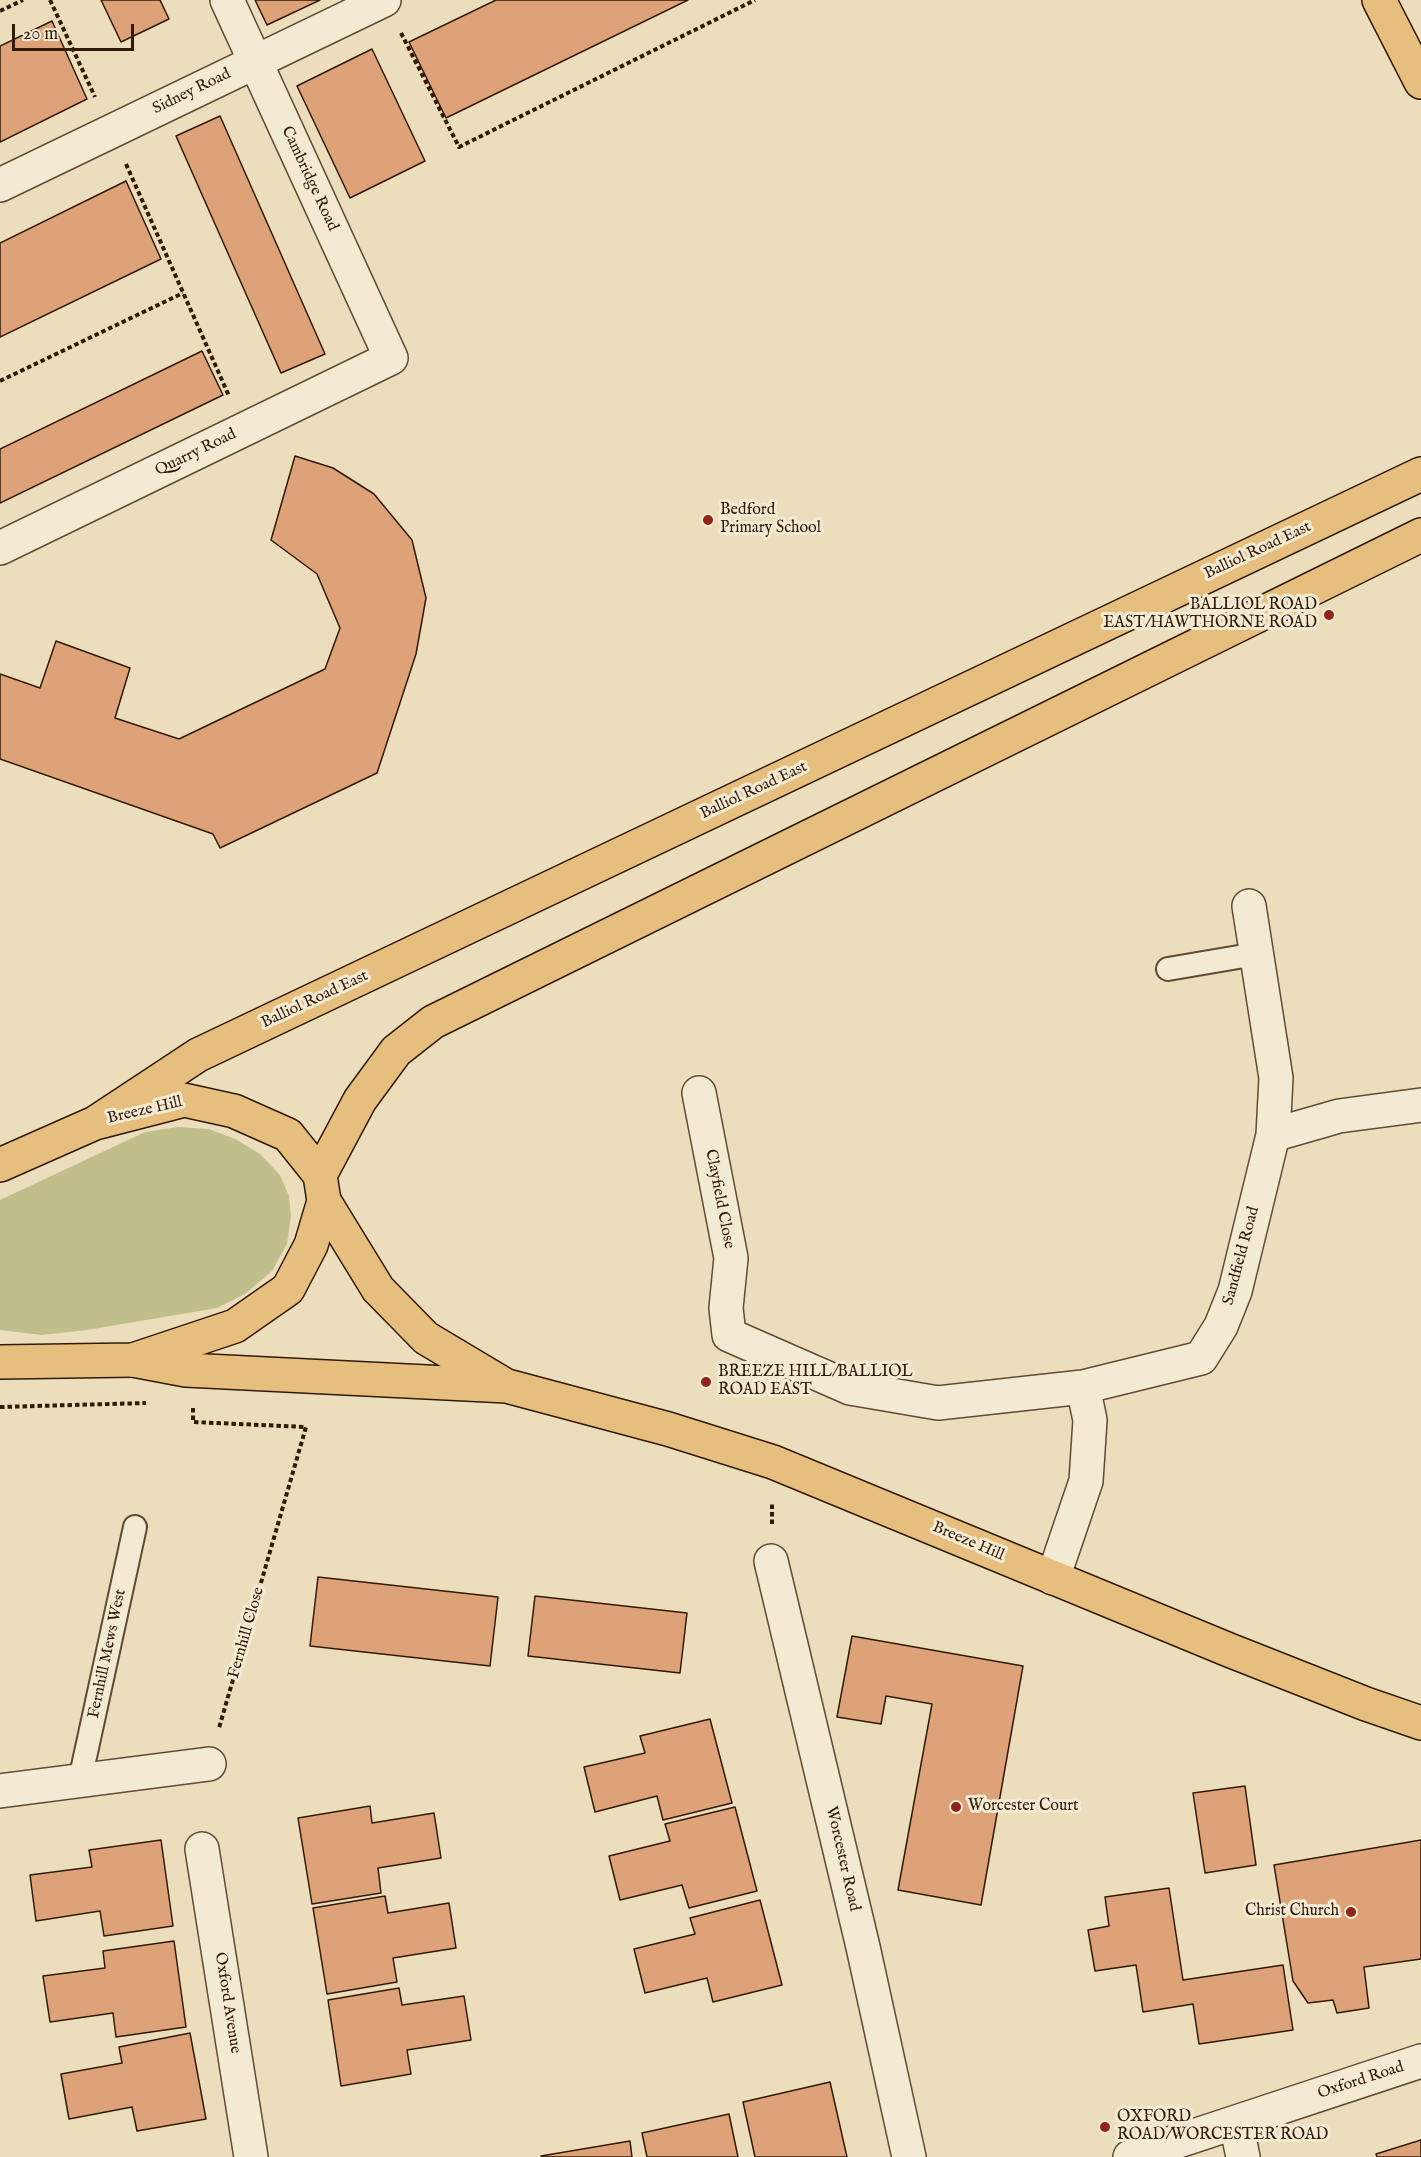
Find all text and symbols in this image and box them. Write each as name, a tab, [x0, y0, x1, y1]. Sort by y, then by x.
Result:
scale bar	[15, 12, 136, 50]
text: 20 m	[23, 23, 58, 46]
street label: Sidney Road	[150, 65, 234, 119]
street label: Cambridge Road	[276, 124, 342, 234]
street label: Quarry Road	[152, 425, 240, 481]
place label: Bedford Primary School	[720, 501, 821, 539]
marker: Bedford Primary School	[701, 513, 715, 527]
street label: Balliol Road East	[1202, 518, 1314, 584]
place label: BALLIOL ROAD EAST/HAWTHORNE ROAD	[1103, 596, 1317, 634]
marker: BALLIOL ROAD EAST/HAWTHORNE ROAD	[1322, 608, 1336, 622]
street label: Balliol Road East	[698, 758, 810, 824]
street label: Balliol Road East	[259, 967, 371, 1033]
street label: Breeze Hill	[106, 1093, 184, 1129]
street label: Clayfield Close	[700, 1148, 738, 1250]
street label: Sandfield Road	[1220, 1205, 1264, 1307]
place label: BREEZE HILL/BALLIOL ROAD EAST	[718, 1363, 913, 1401]
marker: BREEZE HILL/BALLIOL ROAD EAST	[699, 1375, 713, 1389]
street label: Breeze Hill	[929, 1518, 1007, 1566]
street label: Fernhill Close	[225, 1585, 269, 1681]
street label: Fernhill Mews West	[85, 1588, 131, 1720]
place label: Worcester Court	[968, 1797, 1079, 1817]
marker: Worcester Court	[949, 1800, 963, 1814]
street label: Worcester Road	[821, 1805, 863, 1913]
place label: Christ Church	[1245, 1902, 1339, 1922]
marker: Christ Church	[1344, 1905, 1358, 1919]
street label: Oxford Avenue	[210, 1951, 244, 2055]
street label: Oxford Road	[1316, 2058, 1406, 2104]
place label: OXFORD ROAD/WORCESTER ROAD	[1117, 2108, 1328, 2146]
marker: OXFORD ROAD/WORCESTER ROAD	[1098, 2120, 1112, 2134]

